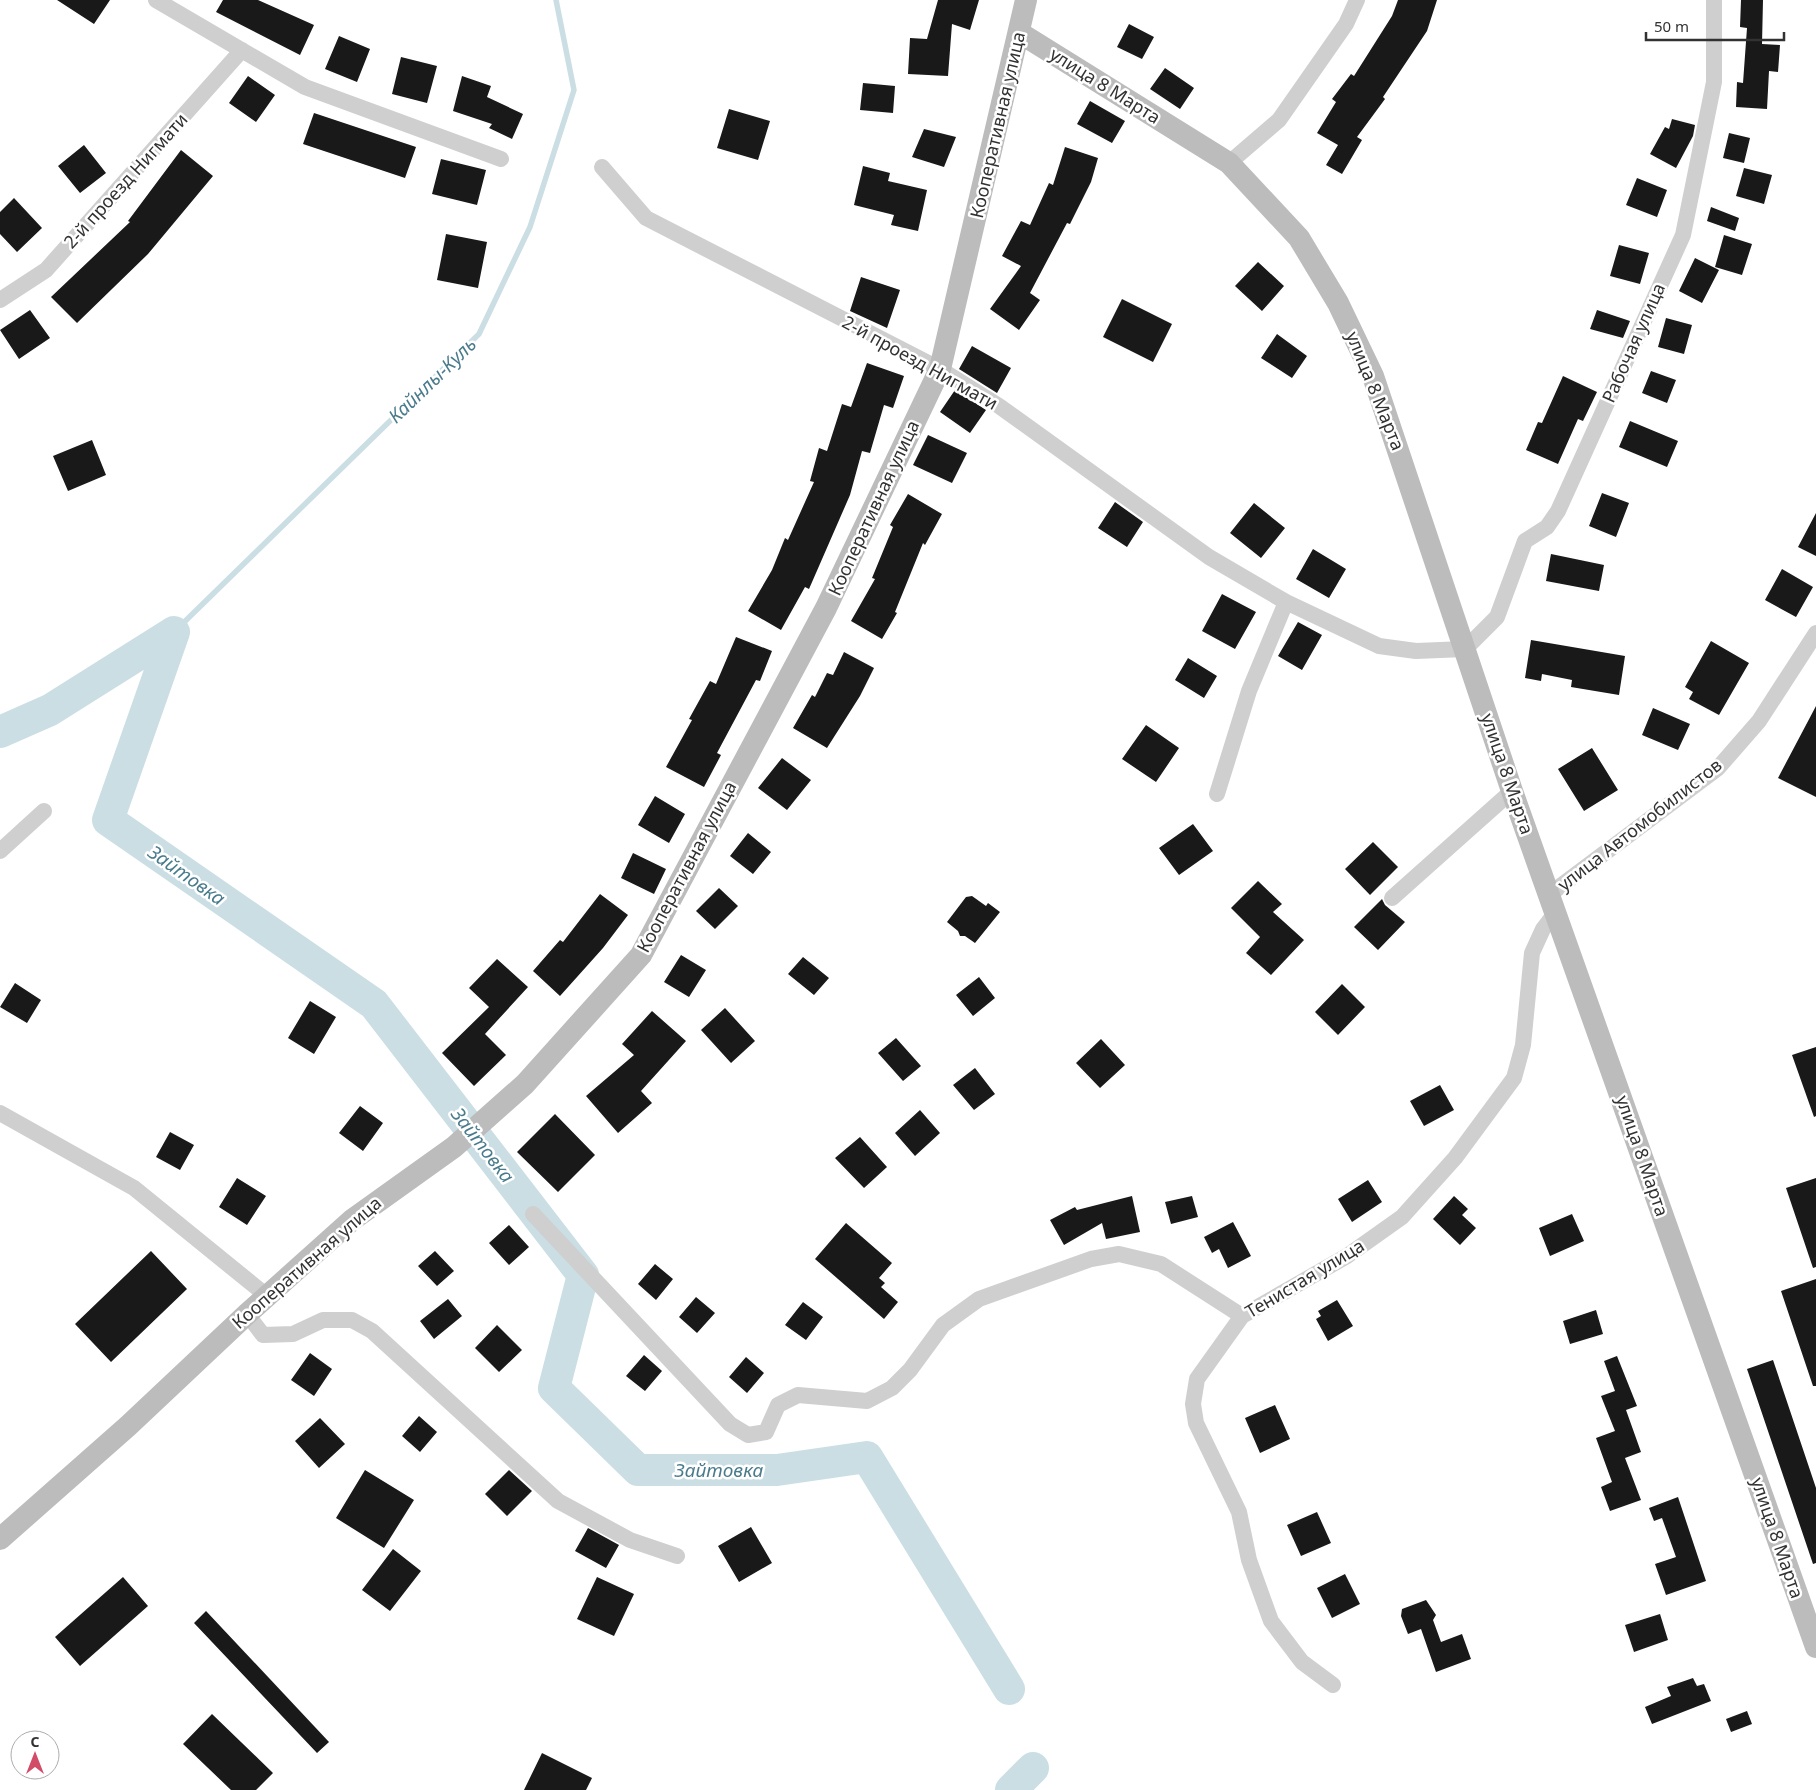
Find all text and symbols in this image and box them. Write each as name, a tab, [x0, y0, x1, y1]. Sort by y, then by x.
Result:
scale bar	[1646, 10, 1784, 42]
text: 50 m	[1654, 16, 1689, 36]
street label: Кооперативная улица	[964, 29, 1030, 220]
street label: улица 8 Марта	[1046, 42, 1165, 129]
street label: 2-й проезд Нигмати	[58, 107, 193, 253]
street label: Рабочая улица	[1596, 279, 1670, 406]
street label: 2-й проезд Нигмати	[838, 309, 1003, 415]
street label: улица 8 Марта	[1341, 328, 1411, 454]
water label: Кайнлы-Куль	[382, 331, 482, 429]
street label: Кооперативная улица	[822, 416, 924, 599]
street label: улица 8 Марта	[1476, 710, 1540, 837]
street label: улица Автомобилистов	[1552, 753, 1726, 896]
street label: Кооперативная улица	[631, 777, 741, 956]
water label: Зайтовка	[143, 838, 231, 911]
street label: улица 8 Марта	[1611, 1092, 1675, 1219]
water label: Зайтовка	[445, 1101, 521, 1188]
street label: Кооперативная улица	[226, 1191, 386, 1334]
street label: Тенистая улица	[1241, 1233, 1368, 1323]
water label: Зайтовка	[674, 1457, 763, 1483]
street label: улица 8 Марта	[1746, 1474, 1810, 1601]
north arrow	[10, 1730, 60, 1780]
text: С	[30, 1732, 40, 1751]

